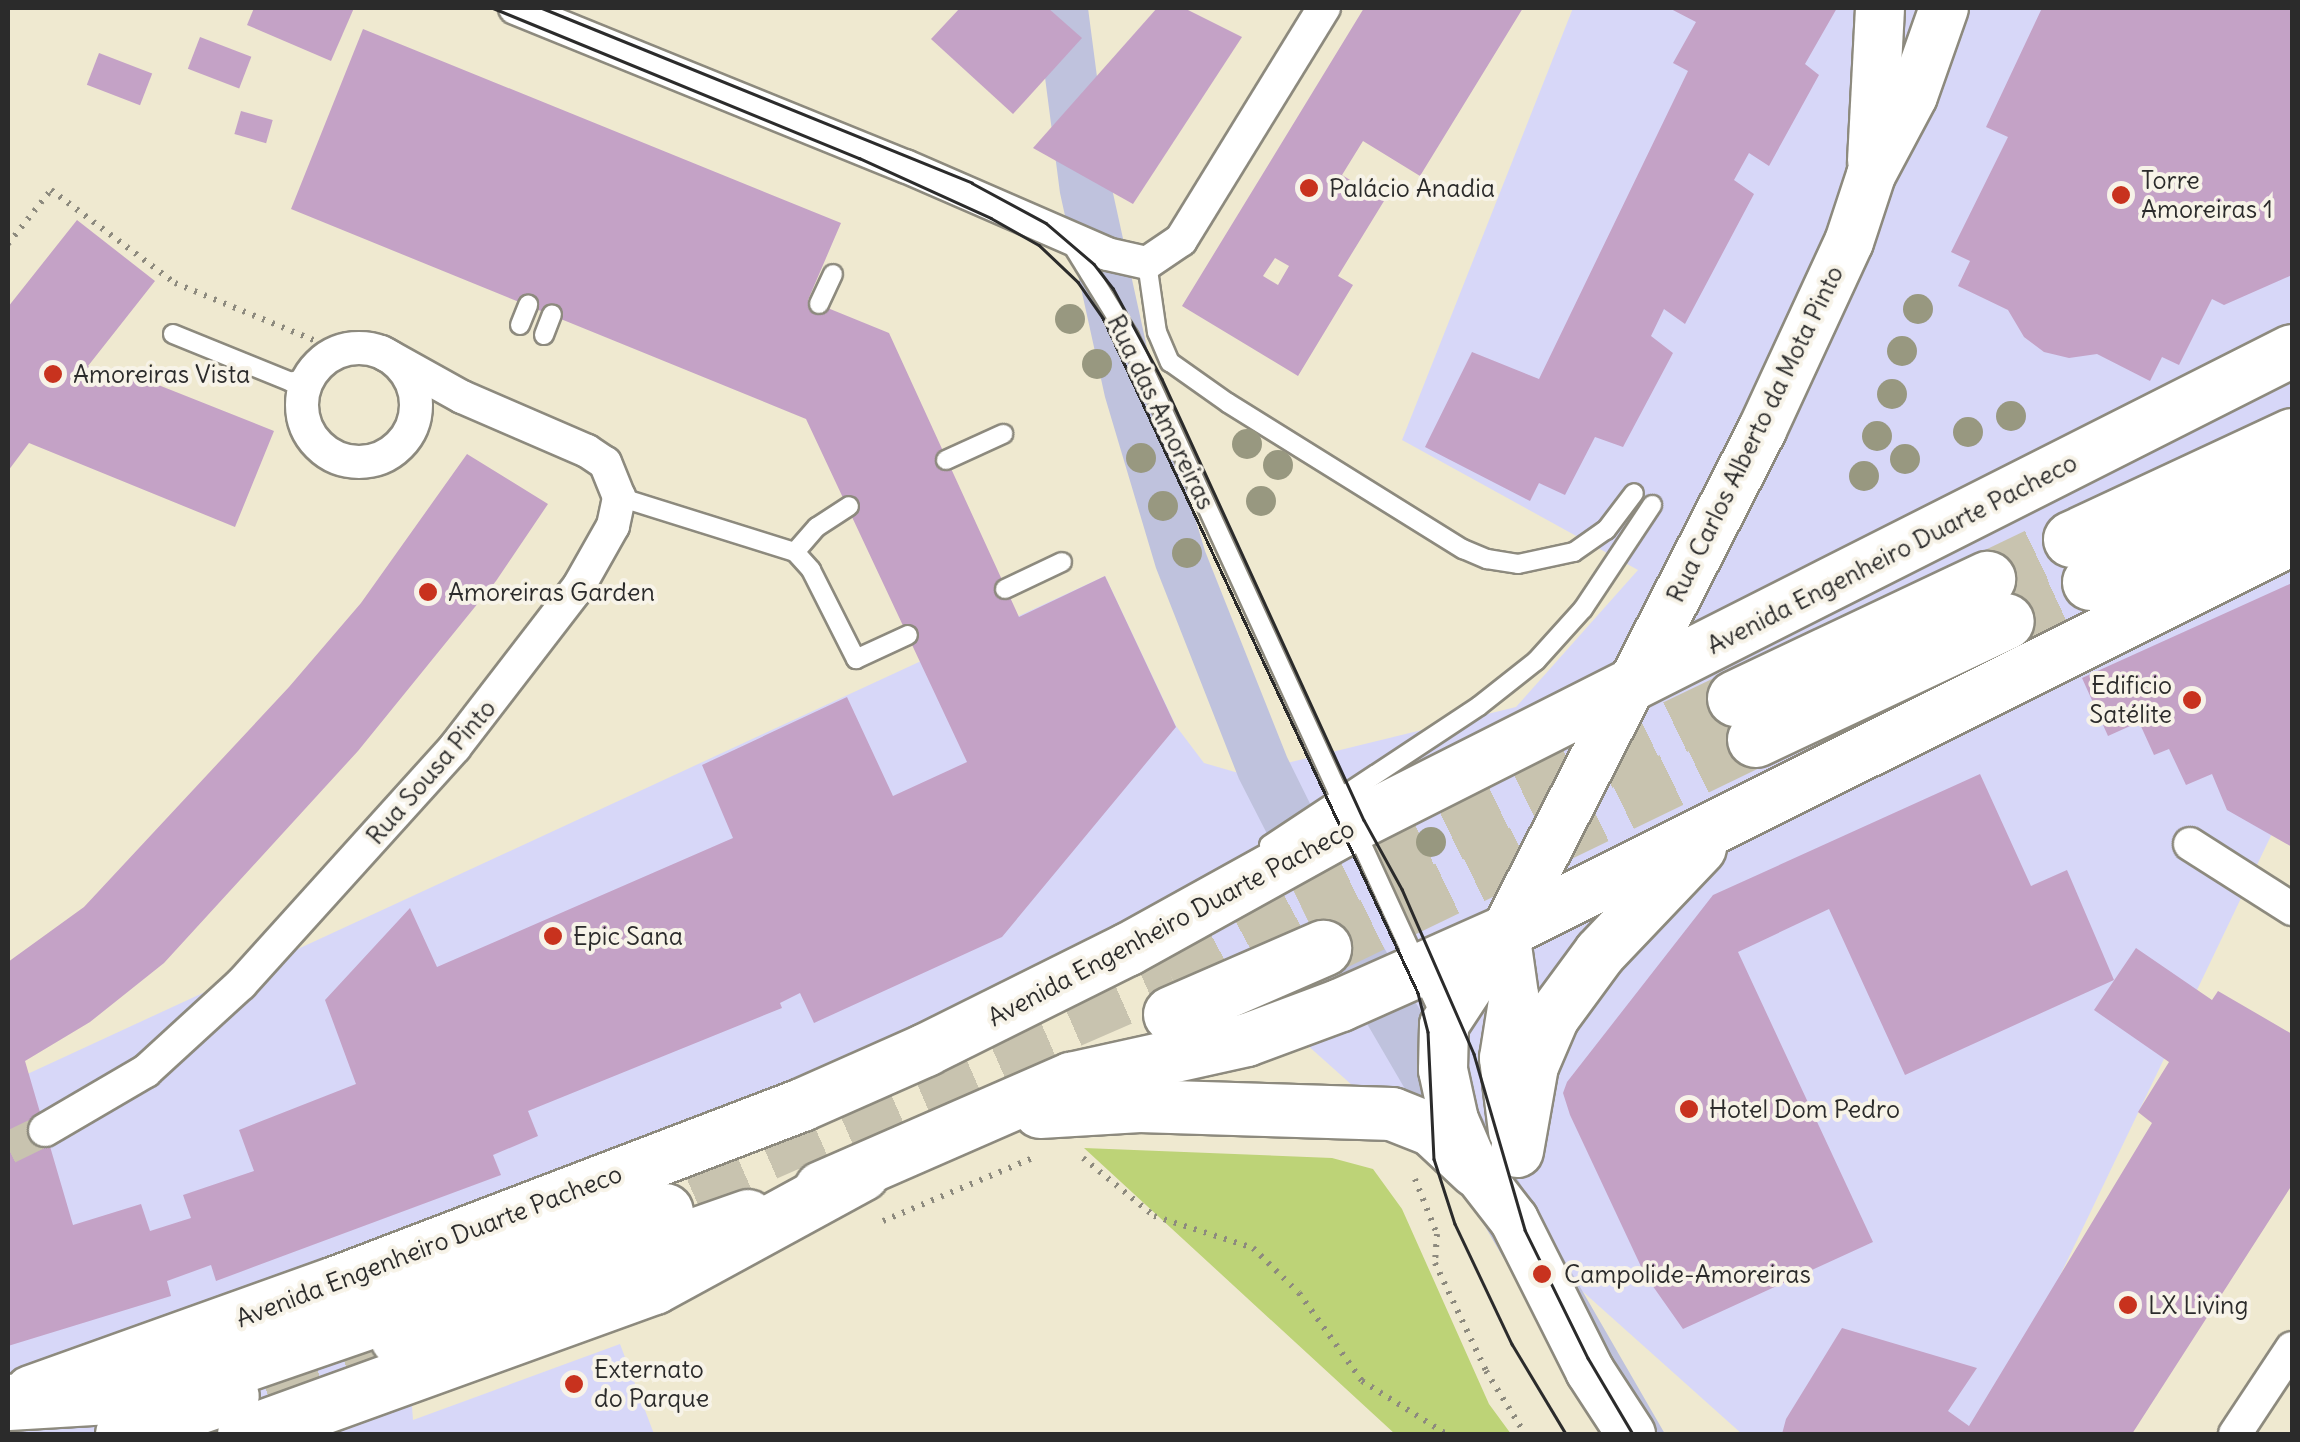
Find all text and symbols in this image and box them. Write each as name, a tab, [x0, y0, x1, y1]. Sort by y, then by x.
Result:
place label: Torre Amoreiras 1	[2141, 166, 2273, 225]
place label: Palácio Anadia	[1329, 173, 1495, 203]
marker: Palácio Anadia	[1298, 177, 1320, 199]
marker: Torre Amoreiras 1	[2110, 184, 2132, 206]
street label: Rua Carlos Alberto da Mota Pinto	[1660, 261, 1850, 607]
street label: Rua das Amoreiras	[1101, 310, 1221, 514]
place label: Amoreiras Vista	[73, 359, 250, 389]
marker: Amoreiras Vista	[42, 363, 64, 385]
street label: Avenida Engenheiro Duarte Pacheco	[1702, 447, 2082, 661]
place label: Amoreiras Garden	[448, 577, 655, 607]
marker: Amoreiras Garden	[417, 581, 439, 603]
place label: Edificio Satélite	[2089, 671, 2172, 730]
marker: Edificio Satélite	[2181, 689, 2203, 711]
street label: Rua Sousa Pinto	[360, 693, 502, 851]
street label: Avenida Engenheiro Duarte Pacheco	[983, 813, 1359, 1033]
place label: Epic Sana	[573, 921, 683, 951]
marker: Epic Sana	[542, 925, 564, 947]
place label: Hotel Dom Pedro	[1709, 1094, 1900, 1124]
marker: Hotel Dom Pedro	[1678, 1098, 1700, 1120]
street label: Avenida Engenheiro Duarte Pacheco	[232, 1158, 626, 1334]
place label: Campolide-Amoreiras	[1564, 1259, 1811, 1289]
marker: Campolide-Amoreiras	[1529, 1261, 1555, 1287]
place label: LX Living	[2148, 1290, 2249, 1320]
marker: LX Living	[2117, 1294, 2139, 1316]
place label: Externato do Parque	[594, 1355, 709, 1414]
marker: Externato do Parque	[563, 1373, 585, 1395]

